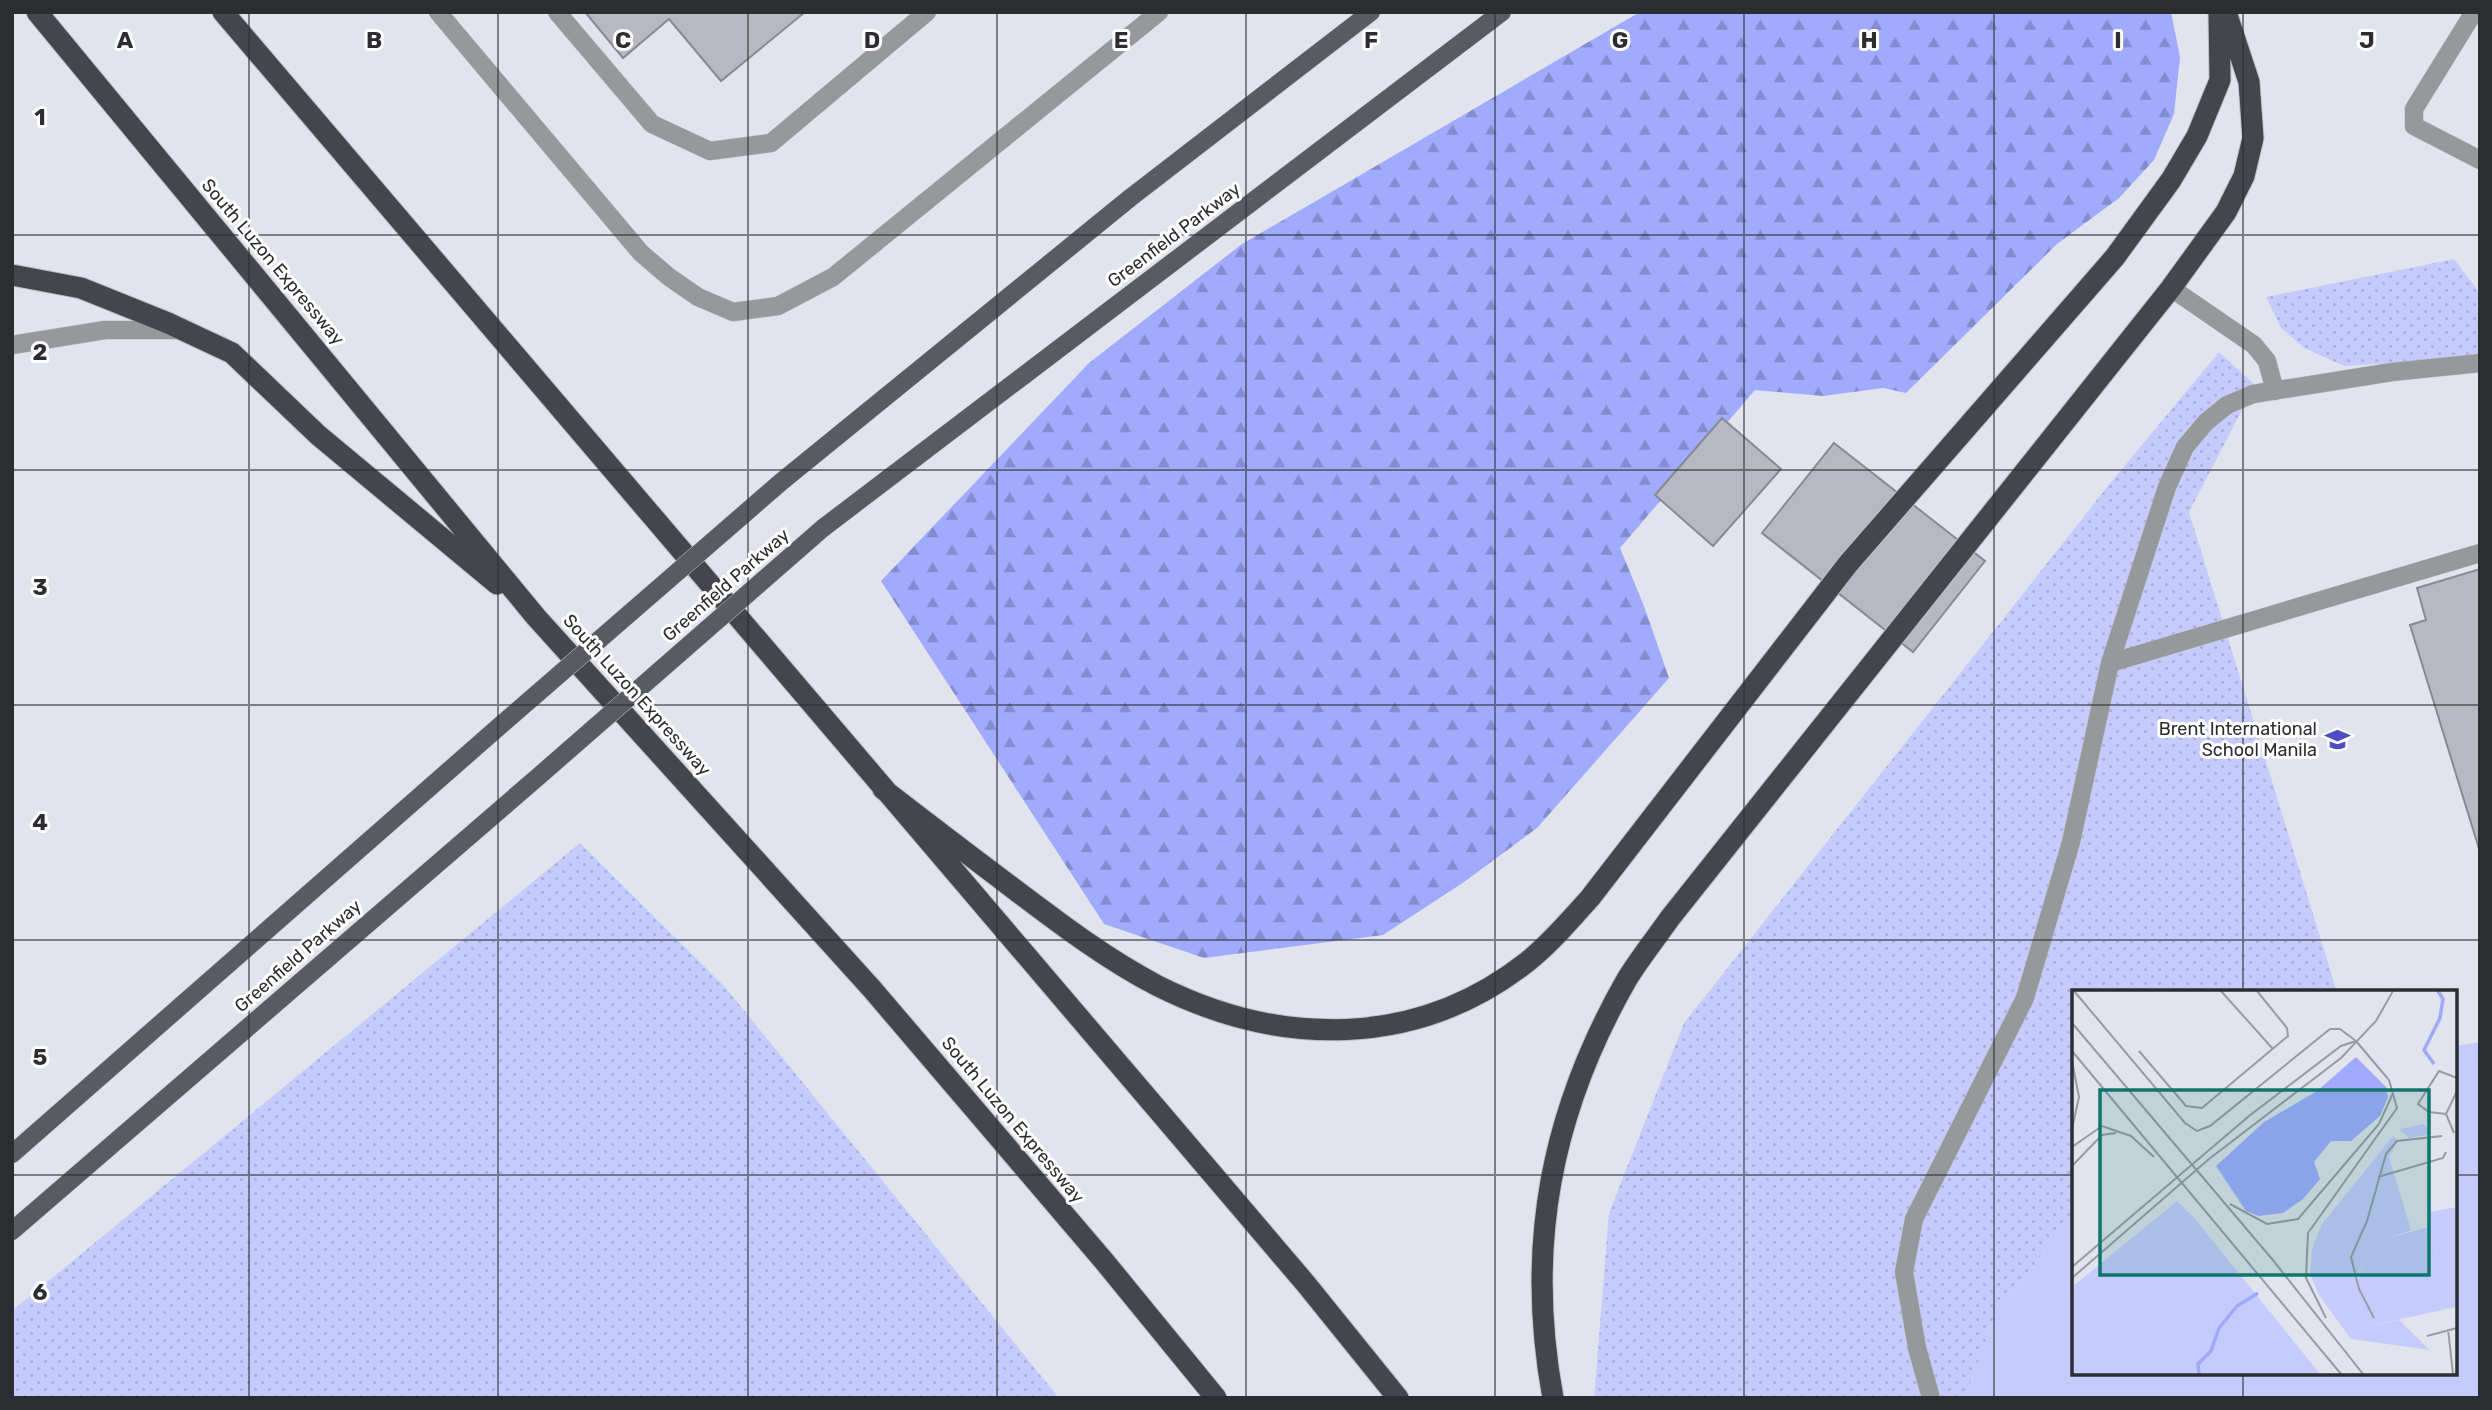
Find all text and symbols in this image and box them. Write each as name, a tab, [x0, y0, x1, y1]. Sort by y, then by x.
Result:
text: A	[117, 26, 134, 54]
text: B	[366, 26, 382, 54]
text: C	[615, 26, 631, 54]
text: D	[864, 26, 880, 54]
text: E	[1114, 26, 1128, 54]
text: F	[1364, 26, 1378, 54]
text: G	[1612, 26, 1628, 54]
text: H	[1860, 26, 1878, 54]
text: I	[2114, 26, 2122, 54]
text: J	[2359, 26, 2375, 54]
text: 1	[34, 103, 46, 131]
street label: South Luzon Expressway	[197, 174, 349, 350]
street label: Greenfield Parkway	[1103, 178, 1245, 292]
text: 2	[33, 338, 47, 366]
street label: Greenfield Parkway	[658, 524, 794, 646]
text: 3	[32, 573, 48, 601]
street label: South Luzon Expressway	[559, 610, 716, 781]
place label: Brent International School Manila	[2159, 718, 2317, 761]
school or university icon: Brent International School Manila	[2323, 725, 2351, 753]
text: 4	[32, 808, 48, 836]
street label: Greenfield Parkway	[230, 895, 366, 1017]
inset map	[2072, 990, 2457, 1375]
street label: South Luzon Expressway	[937, 1032, 1089, 1208]
text: 5	[33, 1043, 48, 1071]
text: 6	[33, 1278, 48, 1306]

